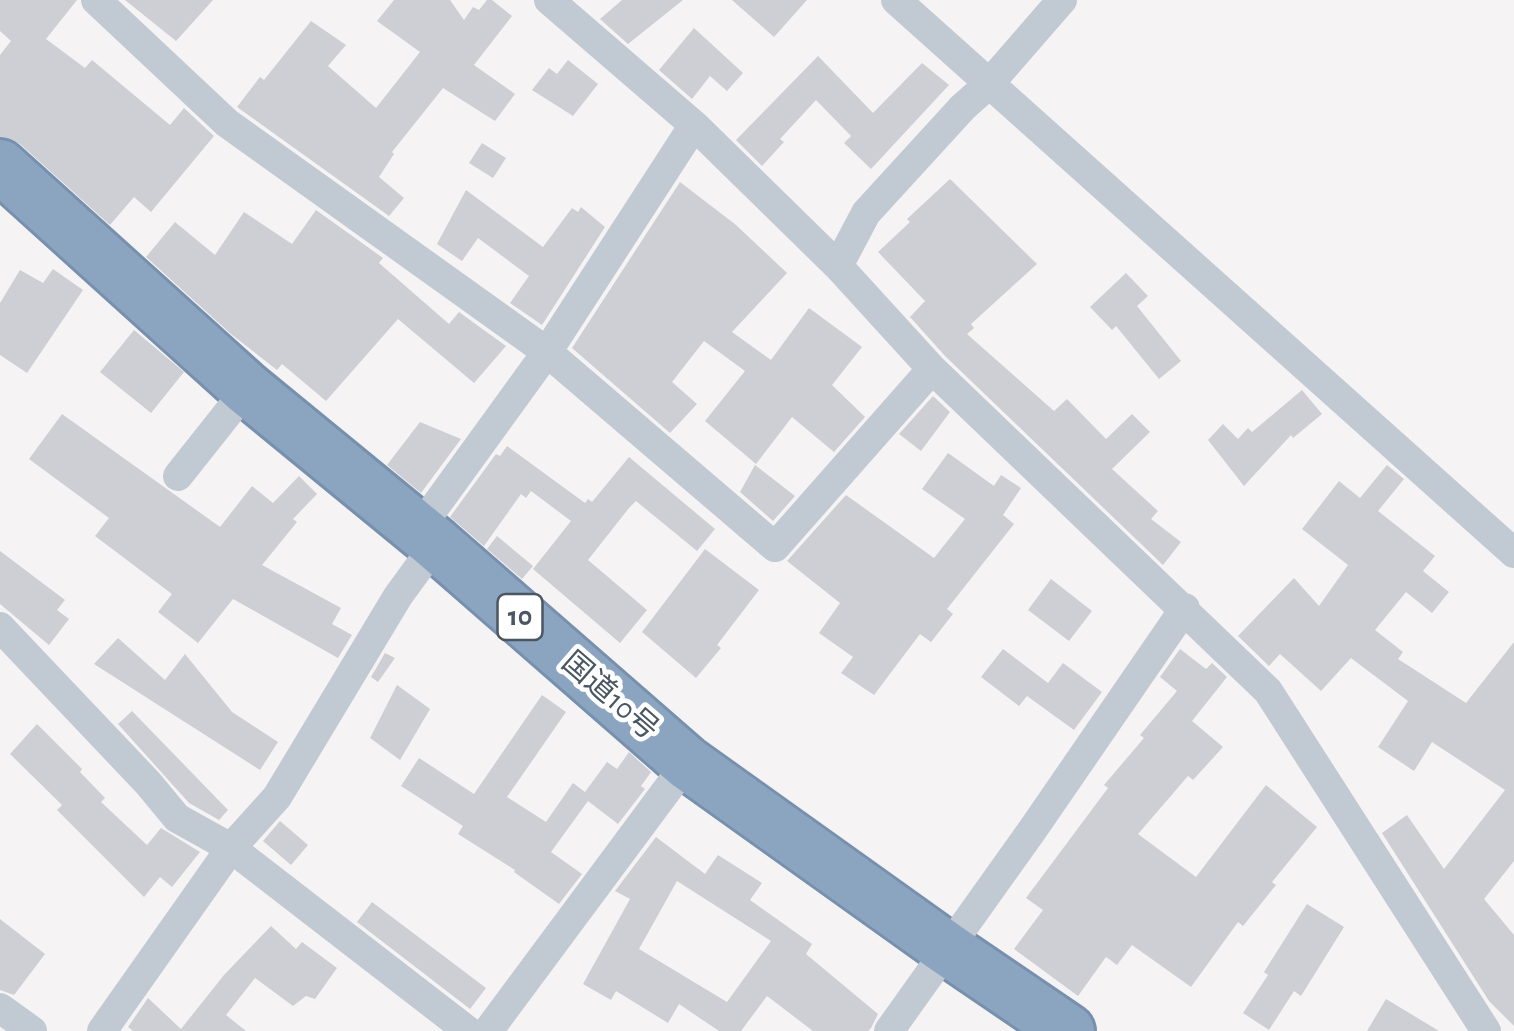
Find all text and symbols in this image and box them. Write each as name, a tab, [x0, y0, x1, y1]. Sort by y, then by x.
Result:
road number: 10	[498, 594, 542, 640]
street label: 国道10号	[554, 644, 666, 748]

